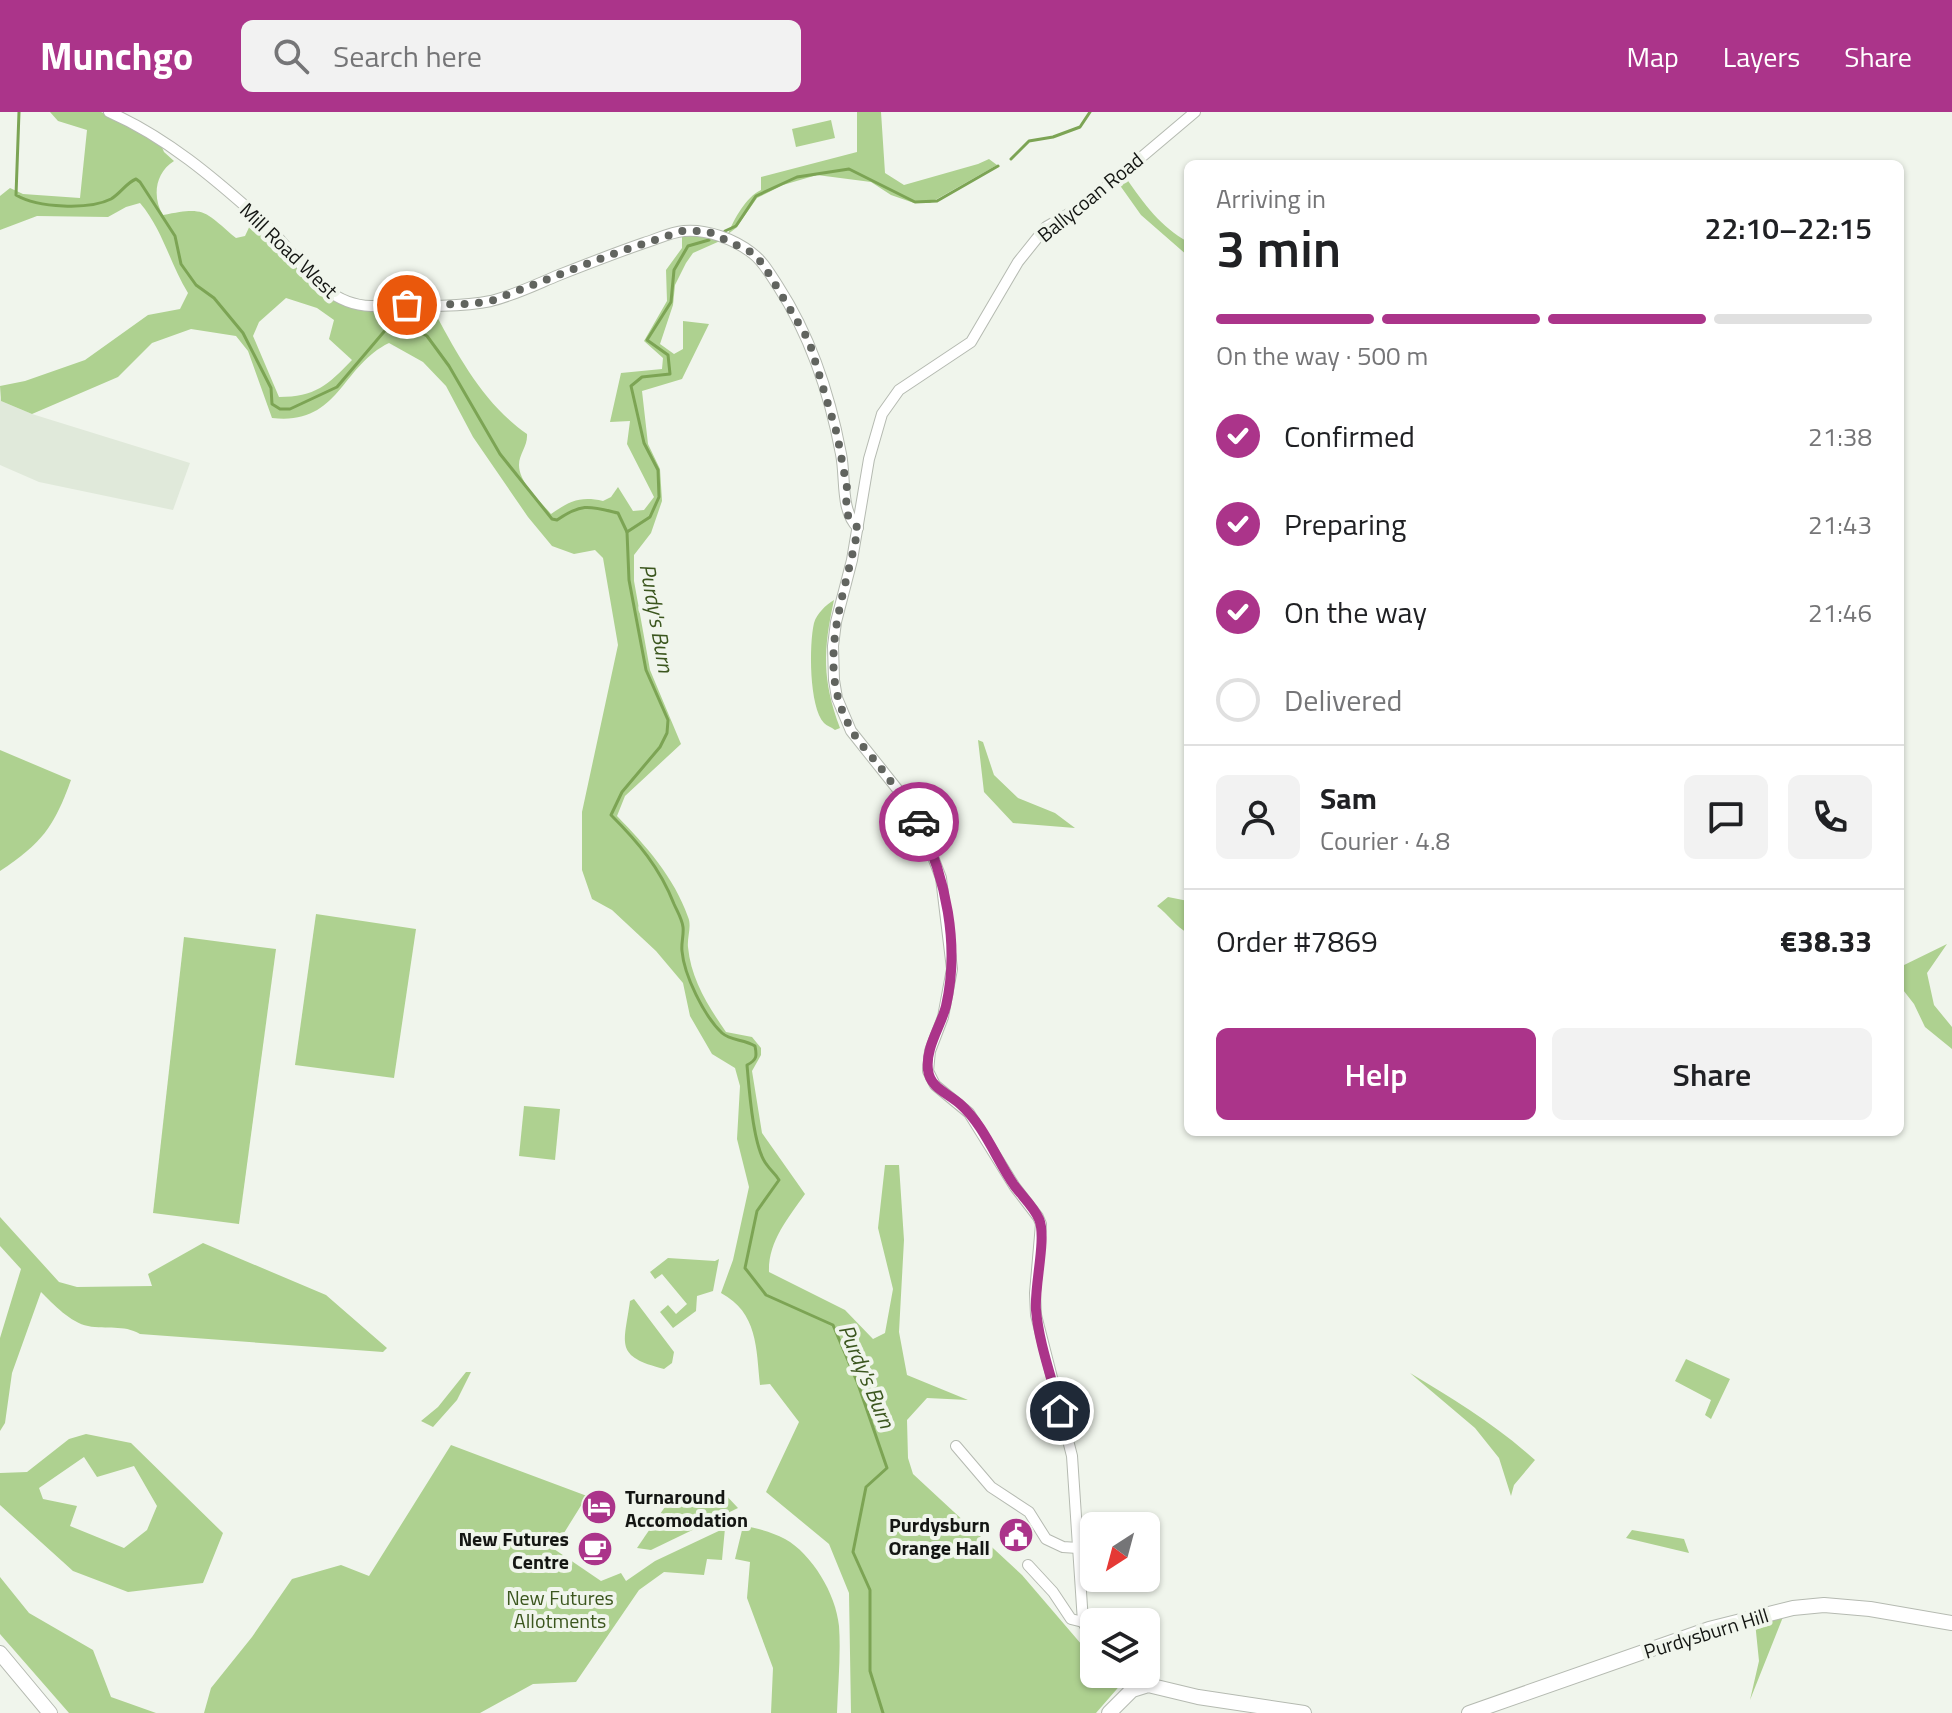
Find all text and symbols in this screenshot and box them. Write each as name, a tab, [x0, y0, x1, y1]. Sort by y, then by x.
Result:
search box	[241, 20, 801, 92]
text: Munchgo	[40, 27, 193, 85]
text: Search here	[333, 33, 482, 79]
icon: search	[269, 34, 313, 78]
text: Map	[1626, 35, 1679, 78]
text: Layers	[1723, 35, 1800, 78]
text: Share	[1844, 35, 1912, 78]
street label: Ballycoan Road	[1030, 144, 1150, 250]
text: Arriving in	[1216, 179, 1326, 218]
street label: Mill Road West	[233, 195, 345, 305]
text: 22:10–22:15	[1705, 205, 1872, 251]
text: 3 min	[1216, 208, 1341, 287]
pin	[373, 271, 441, 339]
icon: bag	[385, 283, 429, 327]
text: On the way · 500 m	[1216, 336, 1428, 375]
text: Confirmed	[1284, 413, 1415, 459]
icon: check	[1216, 414, 1260, 458]
text: 21:38	[1808, 417, 1872, 456]
text: Preparing	[1284, 501, 1406, 547]
icon: check	[1216, 502, 1260, 546]
text: 21:43	[1808, 505, 1872, 544]
water label: Purdy's Burn	[631, 561, 683, 676]
text: On the way	[1284, 589, 1427, 635]
icon: check	[1216, 590, 1260, 634]
text: 21:46	[1808, 593, 1872, 632]
text: Delivered	[1284, 677, 1402, 723]
button: person	[1216, 775, 1300, 859]
text: Sam	[1320, 775, 1377, 821]
button: chat	[1684, 775, 1768, 859]
button: phone	[1788, 775, 1872, 859]
courier	[879, 782, 959, 862]
icon: car	[897, 800, 941, 844]
text: Courier · 4.8	[1320, 821, 1450, 860]
text: Order #7869	[1216, 918, 1378, 964]
text: €38.33	[1780, 918, 1872, 964]
button: Help	[1216, 1028, 1536, 1120]
button: Share	[1552, 1028, 1872, 1120]
water label: Purdy's Burn	[830, 1319, 905, 1434]
pin	[1026, 1377, 1094, 1445]
icon: home	[1038, 1389, 1082, 1433]
place label: Turnaround Accomodation	[625, 1481, 748, 1535]
hotel icon: Turnaround Accomodation	[580, 1488, 618, 1526]
place label: Purdysburn Orange Hall	[888, 1509, 990, 1563]
north arrow	[1080, 1512, 1160, 1592]
map controls	[1080, 1512, 1160, 1688]
public building icon: Purdysburn Orange Hall	[997, 1516, 1035, 1554]
place label: New Futures Centre	[458, 1523, 569, 1577]
cafe icon: New Futures Centre	[576, 1530, 614, 1568]
park label: New Futures Allotments	[506, 1582, 614, 1636]
street label: Purdysburn Hill	[1640, 1599, 1772, 1667]
button: layers	[1080, 1608, 1160, 1688]

